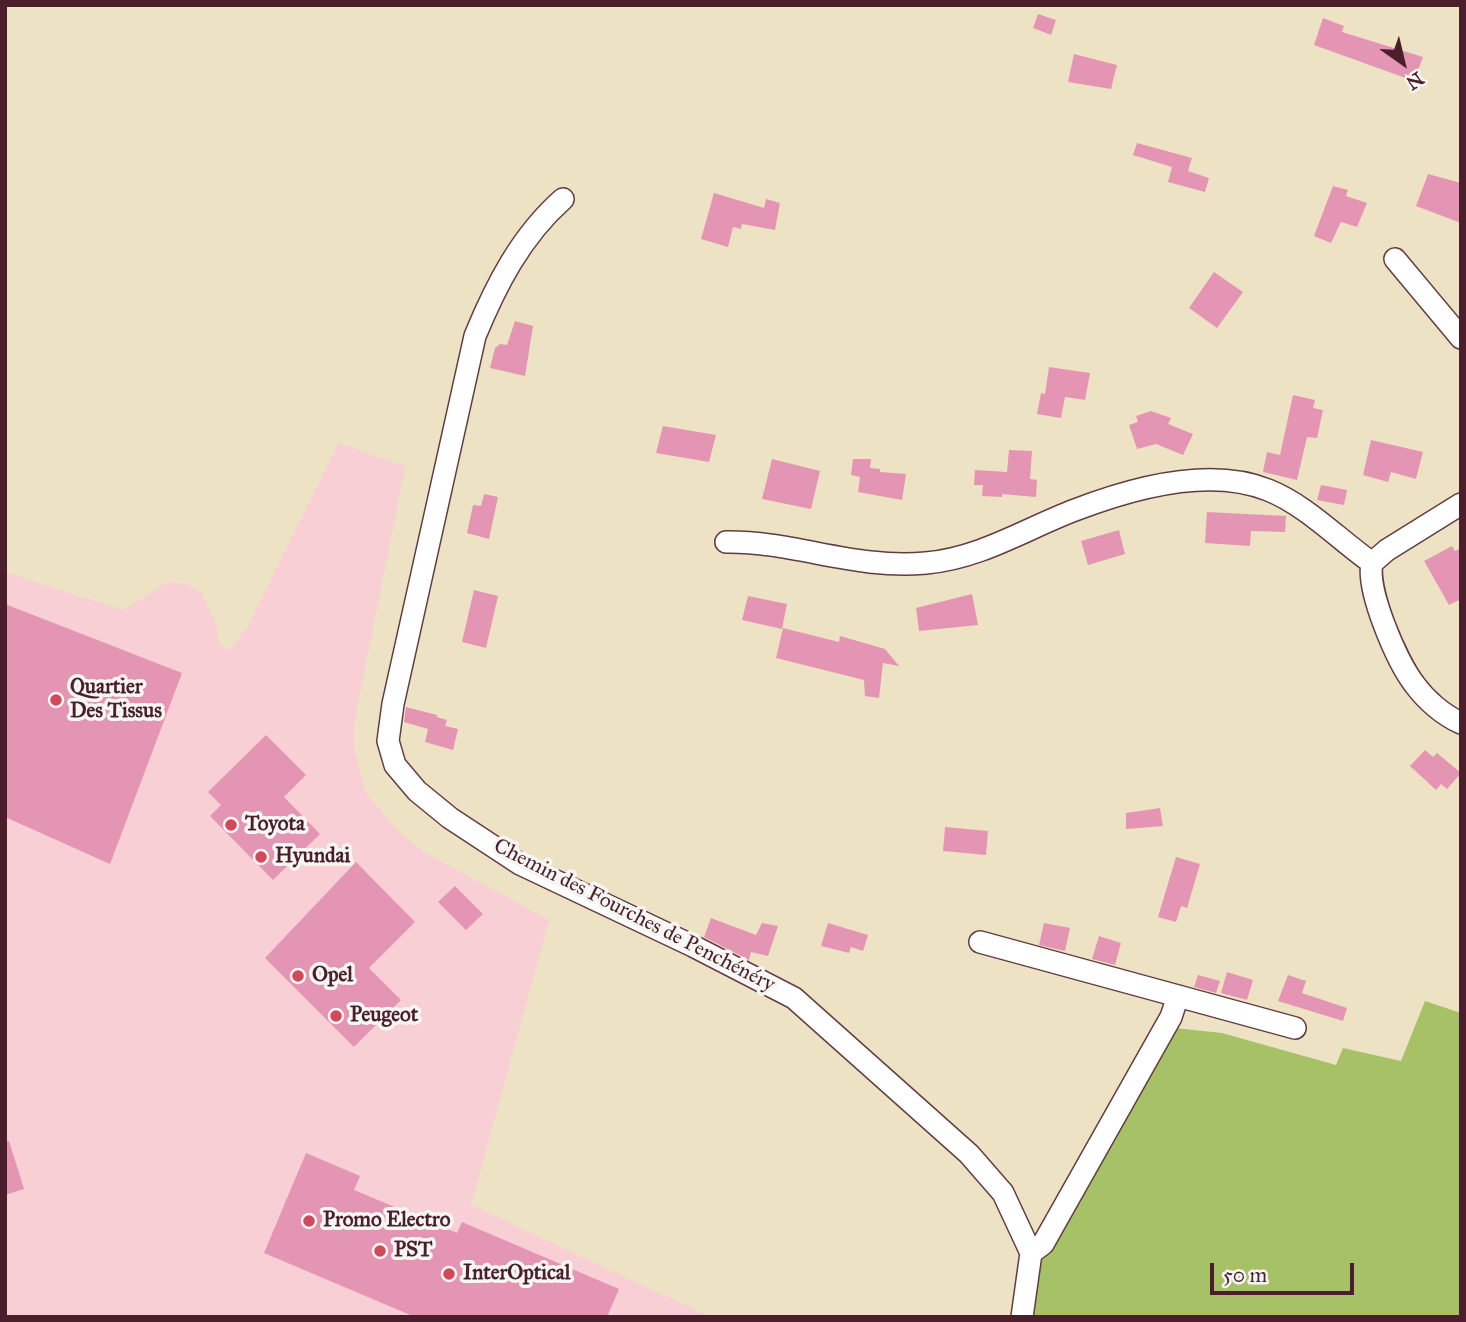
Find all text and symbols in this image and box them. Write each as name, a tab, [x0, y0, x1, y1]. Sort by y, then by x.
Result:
north arrow	[1368, 28, 1438, 98]
text: N	[1402, 67, 1428, 95]
place label: Quartier Des Tissus	[70, 675, 162, 725]
marker: Quartier Des Tissus	[48, 692, 64, 708]
place label: Toyota	[245, 812, 305, 838]
marker: Toyota	[223, 817, 239, 833]
street label: Chemin des Fourches de Penchénéry	[489, 834, 779, 998]
place label: Hyundai	[275, 844, 350, 870]
marker: Hyundai	[253, 849, 269, 865]
place label: Opel	[312, 963, 353, 989]
marker: Opel	[290, 968, 306, 984]
place label: Peugeot	[350, 1003, 418, 1029]
marker: Peugeot	[328, 1008, 344, 1024]
place label: Promo Electro	[323, 1208, 450, 1234]
marker: Promo Electro	[301, 1213, 317, 1229]
place label: PST	[394, 1238, 432, 1264]
marker: PST	[372, 1243, 388, 1259]
scale bar	[1214, 1248, 1358, 1292]
place label: InterOptical	[463, 1261, 570, 1287]
text: 50 m	[1223, 1262, 1267, 1288]
marker: InterOptical	[441, 1266, 457, 1282]

